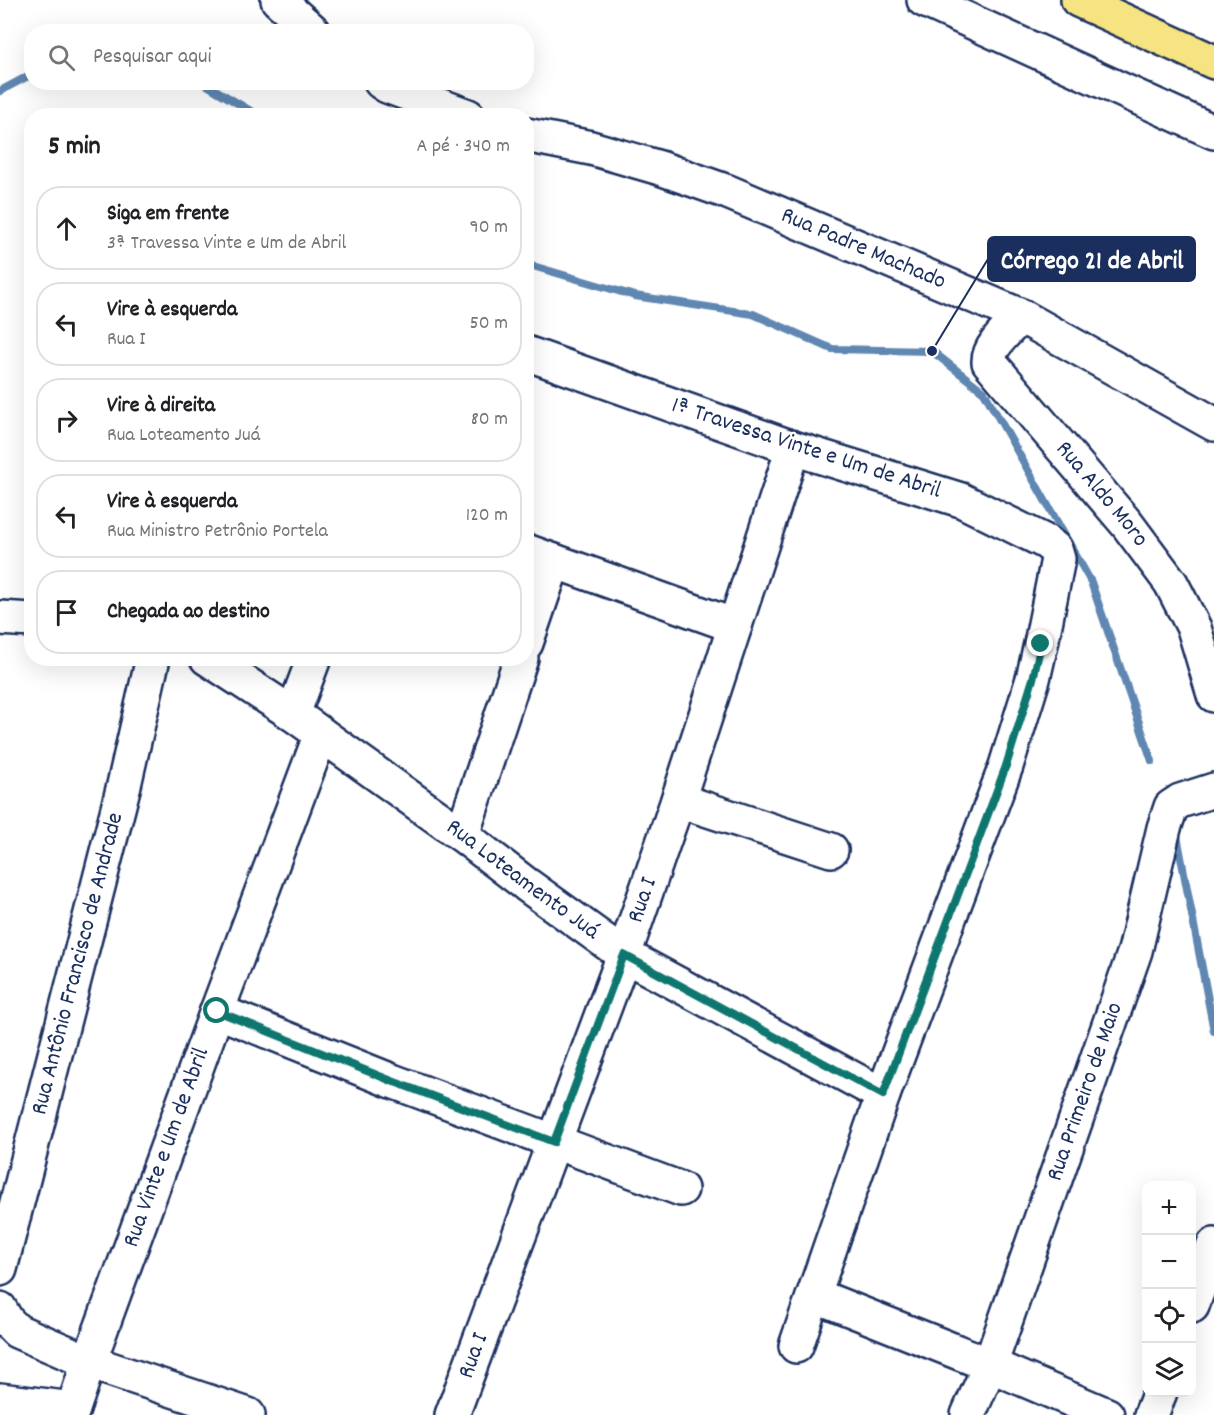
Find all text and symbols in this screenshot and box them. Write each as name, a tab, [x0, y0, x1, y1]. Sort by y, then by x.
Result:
search box	[24, 24, 534, 90]
icon: search	[45, 41, 78, 74]
text: Pesquisar aqui	[93, 42, 212, 73]
text: 5 min	[48, 129, 101, 166]
text: A pé · 340 m	[417, 133, 510, 161]
text: Siga em frente	[107, 199, 229, 230]
street label: Rua Padre Machado	[775, 199, 951, 299]
icon: ahead	[50, 212, 83, 245]
text: 90 m	[470, 214, 508, 242]
text: 3ª Travessa Vinte e Um de Abril	[107, 230, 346, 258]
callout: Córrego 21 de Abril	[988, 237, 1195, 281]
text: Córrego 21 de Abril	[1001, 244, 1184, 281]
text: Vire à esquerda	[107, 295, 237, 326]
icon: left	[50, 308, 83, 341]
text: 50 m	[470, 310, 508, 338]
text: Rua I	[107, 326, 146, 354]
street label: 1ª Travessa Vinte e Um de Abril	[667, 389, 945, 509]
text: Vire à direita	[107, 391, 215, 422]
icon: right	[50, 404, 83, 437]
text: 80 m	[471, 406, 508, 434]
text: Rua Loteamento Juá	[107, 422, 260, 450]
street label: Rua Aldo Moro	[1047, 434, 1156, 555]
text: Vire à esquerda	[107, 487, 237, 518]
icon: left	[50, 500, 83, 533]
text: 120 m	[466, 502, 508, 530]
text: Rua Ministro Petrônio Portela	[107, 518, 328, 546]
icon: arrive	[50, 596, 83, 629]
text: Chegada ao destino	[107, 597, 270, 628]
route end	[1027, 630, 1053, 656]
street label: Rua Antônio Francisco de Andrade	[23, 809, 133, 1119]
street label: Rua Loteamento Juá	[439, 811, 606, 949]
street label: Rua I	[619, 872, 667, 928]
route start	[203, 997, 229, 1023]
street label: Rua Primeiro de Maio	[1039, 998, 1133, 1186]
street label: Rua Vinte e Um de Abril	[115, 1043, 219, 1252]
map controls	[1142, 1181, 1196, 1397]
button: +	[1142, 1181, 1196, 1235]
button: −	[1142, 1235, 1196, 1289]
button: locate	[1142, 1289, 1196, 1343]
street label: Rua I	[450, 1328, 498, 1384]
button: layers	[1142, 1343, 1196, 1397]

